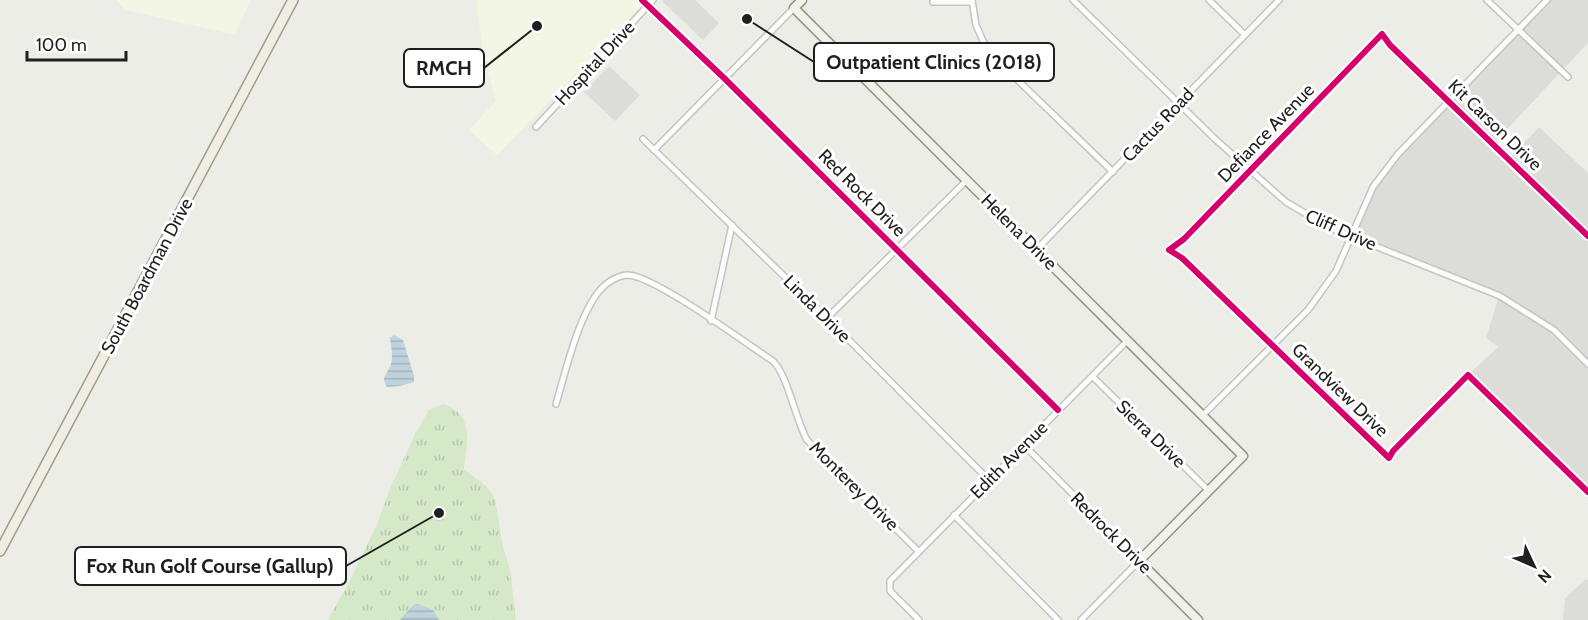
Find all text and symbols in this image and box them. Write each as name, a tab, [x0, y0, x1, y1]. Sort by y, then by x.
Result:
street label: Hospital Drive	[550, 16, 640, 110]
scale bar	[27, 24, 126, 62]
text: 100 m	[36, 34, 87, 56]
callout: Outpatient Clinics (2018)	[814, 43, 1054, 81]
callout: RMCH	[404, 49, 484, 87]
text: Outpatient Clinics (2018)	[826, 50, 1042, 74]
text: RMCH	[416, 56, 472, 80]
street label: Kit Carson Drive	[1444, 75, 1546, 175]
street label: Defiance Avenue	[1213, 79, 1319, 187]
street label: Cactus Road	[1117, 84, 1199, 166]
street label: Red Rock Drive	[814, 145, 910, 241]
street label: Helena Drive	[977, 190, 1061, 274]
street label: South Boardman Drive	[97, 194, 197, 358]
street label: Cliff Drive	[1302, 205, 1380, 255]
street label: Linda Drive	[779, 271, 855, 347]
street label: Grandview Drive	[1287, 338, 1393, 442]
street label: Sierra Drive	[1112, 396, 1190, 472]
street label: Edith Avenue	[966, 417, 1052, 503]
street label: Monterey Drive	[805, 437, 903, 535]
street label: Redrock Drive	[1066, 488, 1156, 578]
north arrow	[1504, 536, 1564, 596]
callout: Fox Run Golf Course (Gallup)	[75, 547, 346, 585]
text: Fox Run Golf Course (Gallup)	[86, 554, 334, 578]
text: N	[1534, 565, 1555, 587]

